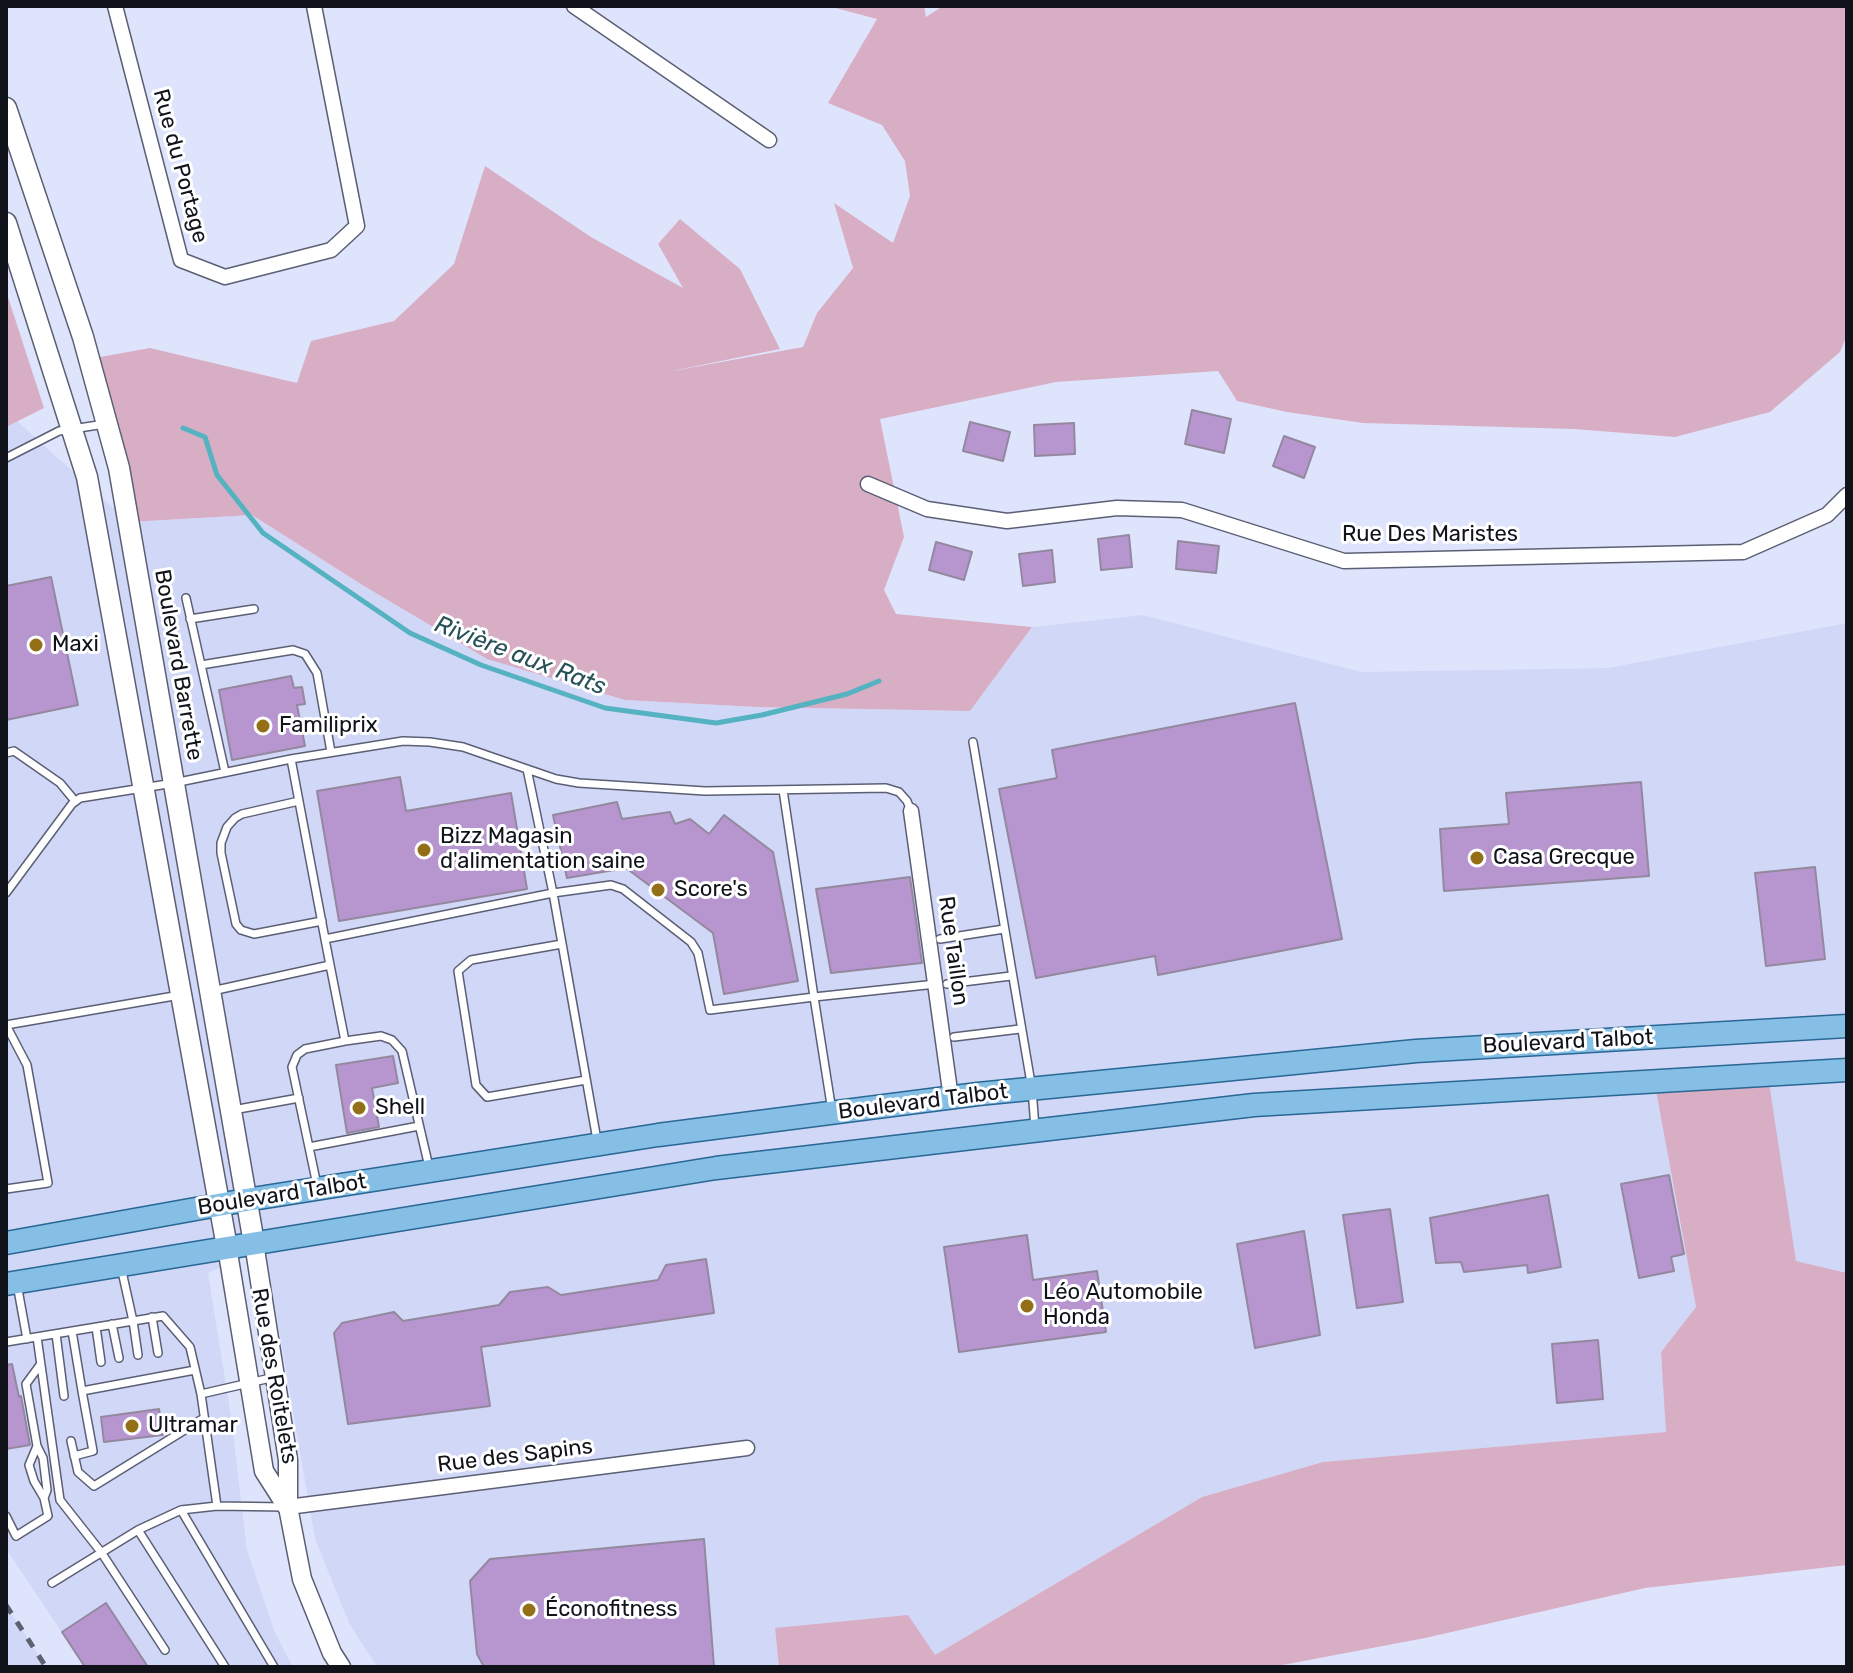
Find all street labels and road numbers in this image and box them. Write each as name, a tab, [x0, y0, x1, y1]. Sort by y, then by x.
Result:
street label: Rue du Portage	[147, 86, 213, 246]
street label: Rue Des Maristes	[1342, 522, 1518, 548]
street label: Boulevard Barrette	[148, 567, 208, 763]
street label: Rue Taillon	[932, 895, 974, 1007]
street label: Boulevard Talbot	[1482, 1024, 1654, 1060]
street label: Boulevard Talbot	[837, 1078, 1009, 1126]
street label: Boulevard Talbot	[196, 1169, 368, 1221]
street label: Rue des Roitelets	[246, 1286, 302, 1466]
street label: Rue des Sapins	[436, 1433, 594, 1479]

